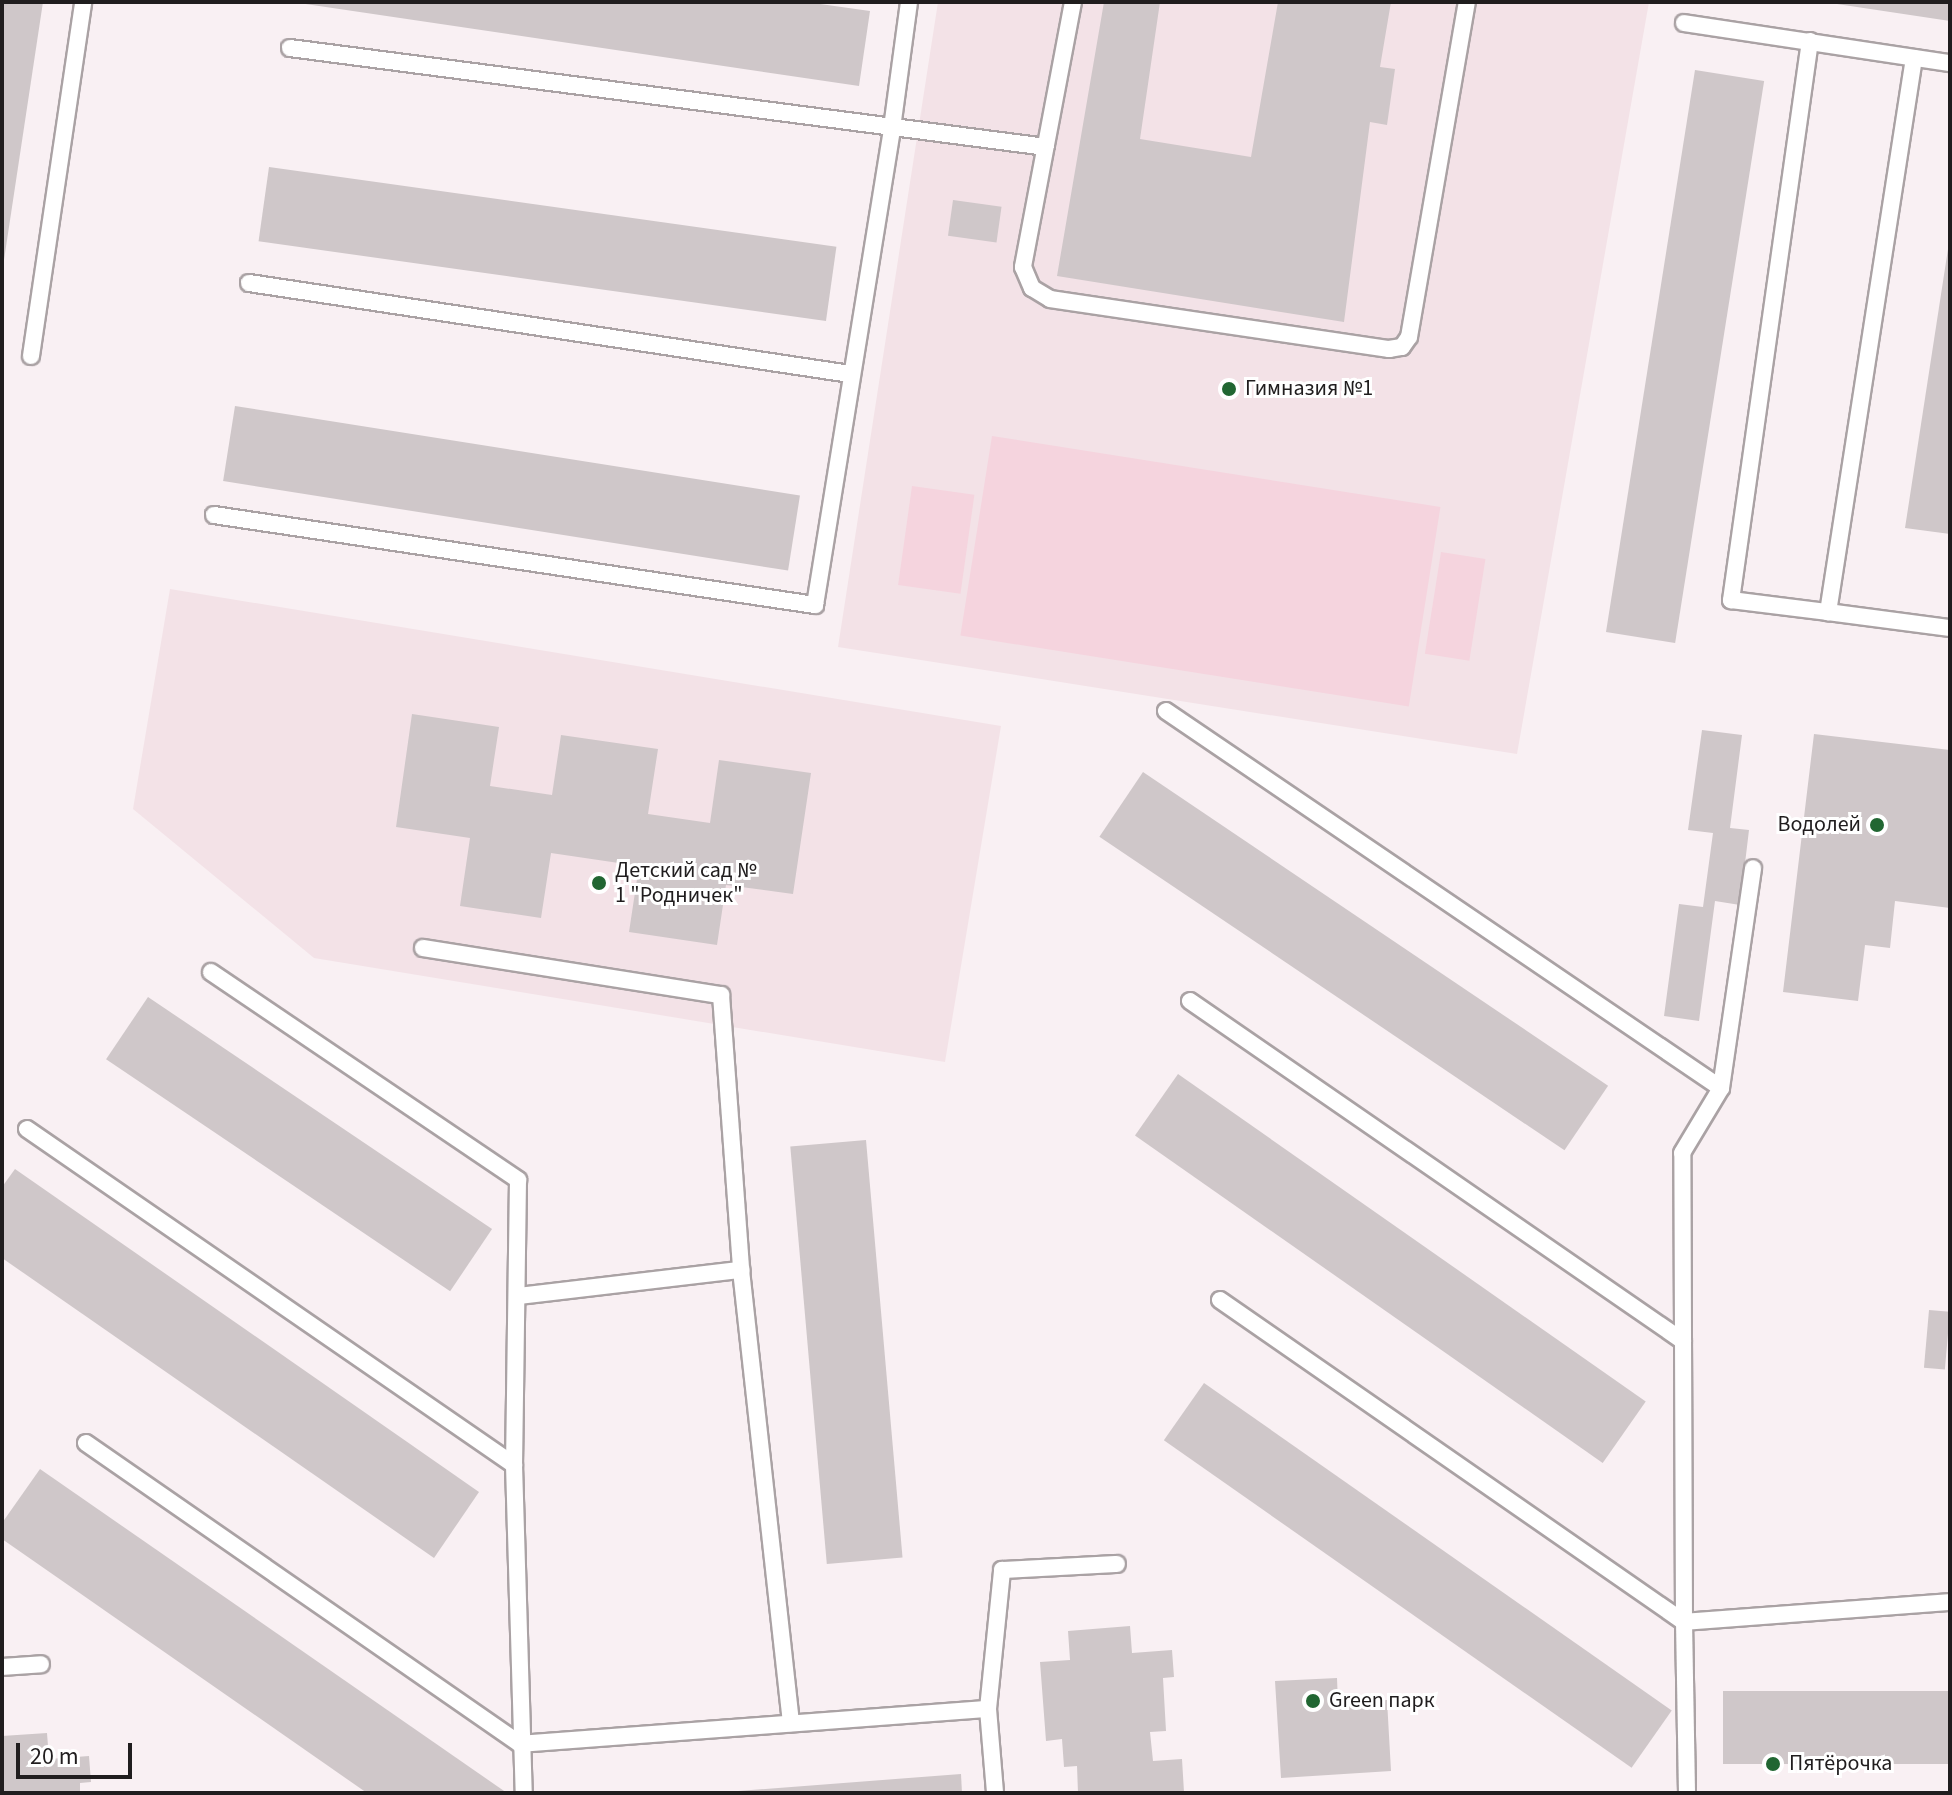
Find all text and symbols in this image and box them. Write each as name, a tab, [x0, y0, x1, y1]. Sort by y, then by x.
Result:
place label: Гимназия №1	[1245, 376, 1373, 402]
marker: Гимназия №1	[1220, 380, 1238, 398]
place label: Водолей	[1777, 812, 1861, 838]
marker: Водолей	[1868, 816, 1886, 834]
place label: Детский сад № 1 "Родничек"	[615, 857, 757, 908]
marker: Детский сад № 1 "Родничек"	[590, 874, 608, 892]
place label: Green парк	[1329, 1688, 1435, 1714]
marker: Green парк	[1304, 1692, 1322, 1710]
scale bar	[20, 1727, 136, 1777]
text: 20 m	[30, 1739, 79, 1774]
place label: Пятёрочка	[1789, 1751, 1892, 1777]
marker: Пятёрочка	[1764, 1755, 1782, 1773]

